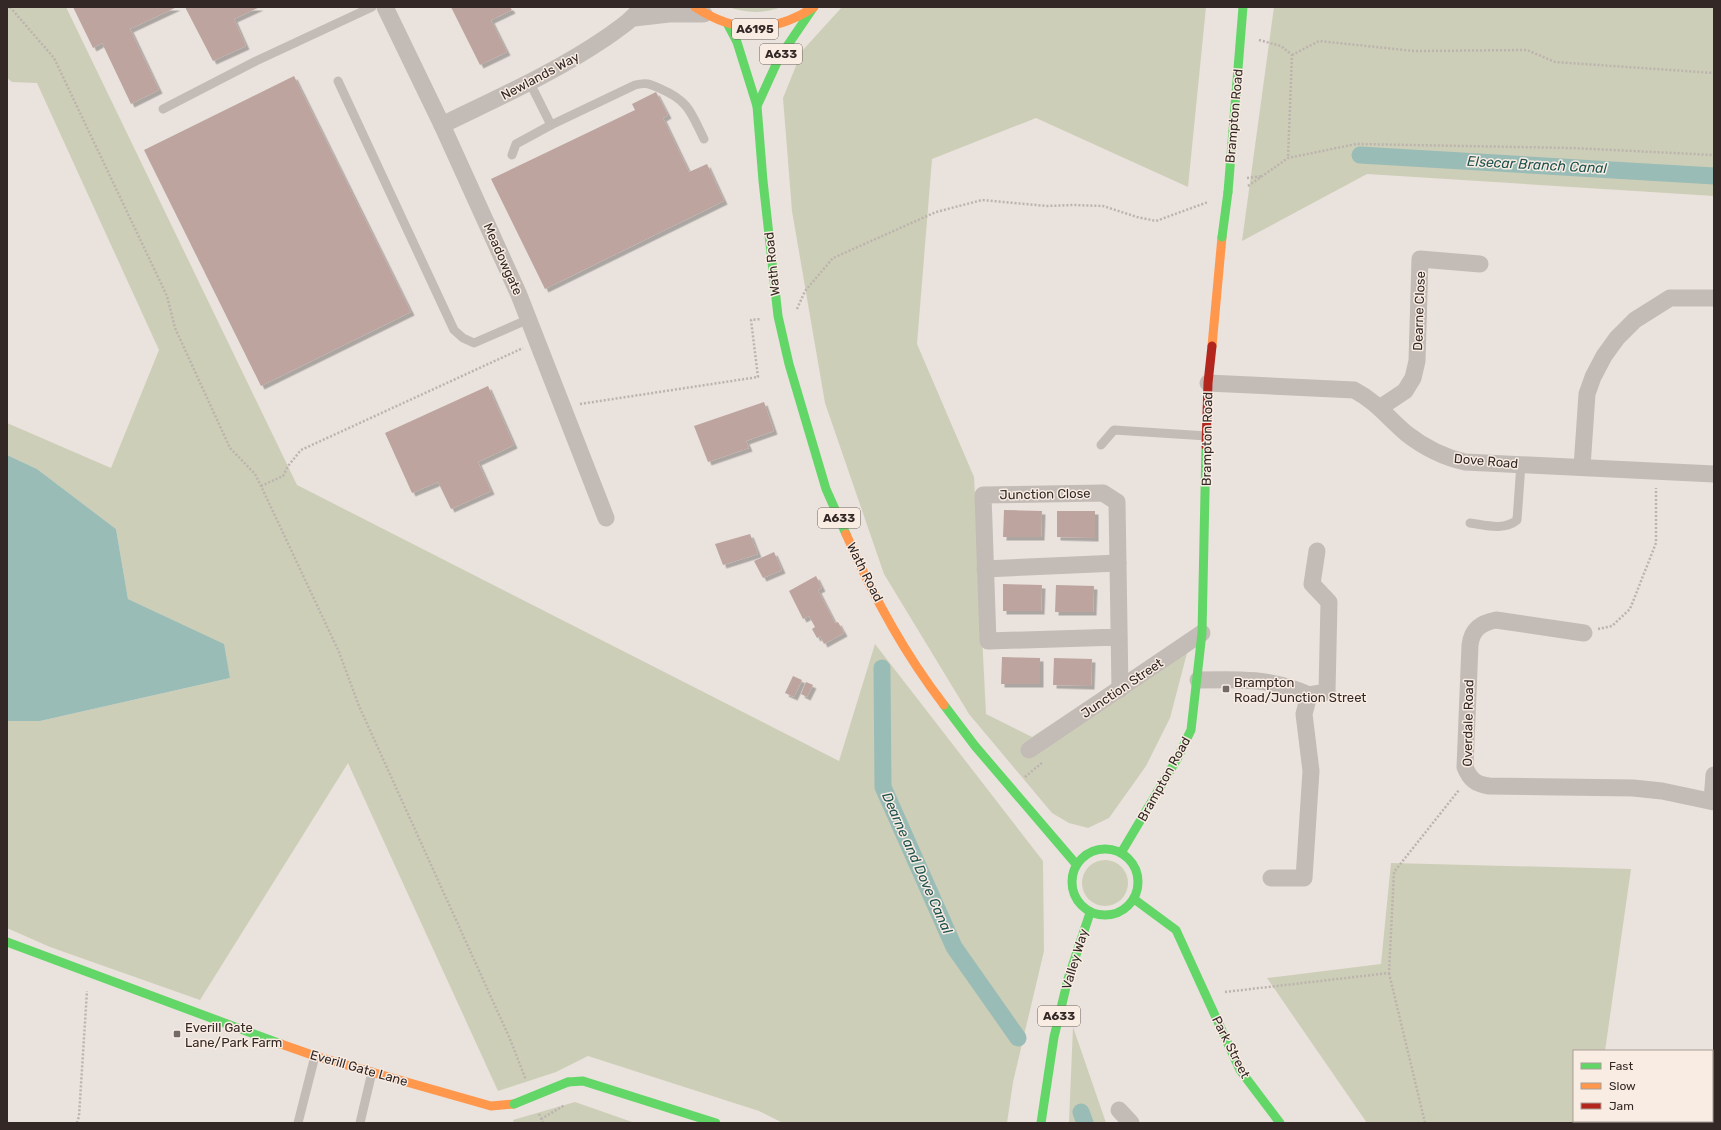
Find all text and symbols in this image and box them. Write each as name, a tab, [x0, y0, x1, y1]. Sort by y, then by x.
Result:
road number: A6195	[732, 19, 778, 39]
road number: A633	[760, 44, 802, 64]
street label: Newlands Way	[498, 49, 582, 103]
street label: Brampton Road	[1222, 68, 1246, 164]
water label: Elsecar Branch Canal	[1467, 153, 1608, 177]
street label: Meadowgate	[480, 221, 526, 298]
street label: Wath Road	[761, 231, 783, 297]
street label: Dearne Close	[1410, 271, 1428, 351]
street label: Brampton Road	[1199, 392, 1215, 486]
street label: Dove Road	[1453, 451, 1519, 471]
street label: Junction Close	[999, 486, 1091, 502]
road number: A633	[818, 508, 860, 528]
street label: Wath Road	[844, 540, 886, 604]
street label: Junction Street	[1078, 655, 1166, 721]
place label: Brampton Road/Junction Street	[1234, 675, 1366, 705]
street label: Overdale Road	[1460, 679, 1476, 767]
marker: Brampton Road/Junction Street	[1221, 684, 1231, 694]
street label: Brampton Road	[1135, 734, 1193, 824]
water label: Dearne and Dove Canal	[878, 790, 956, 937]
street label: Valley Way	[1059, 927, 1091, 991]
road number: A633	[1038, 1006, 1080, 1026]
street label: Park Street	[1209, 1013, 1253, 1081]
place label: Everill Gate Lane/Park Farm	[185, 1020, 282, 1050]
marker: Everill Gate Lane/Park Farm	[172, 1029, 182, 1039]
street label: Everill Gate Lane	[309, 1047, 409, 1089]
legend	[1573, 1050, 1713, 1122]
text: Fast	[1609, 1059, 1633, 1073]
text: Slow	[1609, 1079, 1636, 1093]
text: Jam	[1609, 1099, 1634, 1113]

